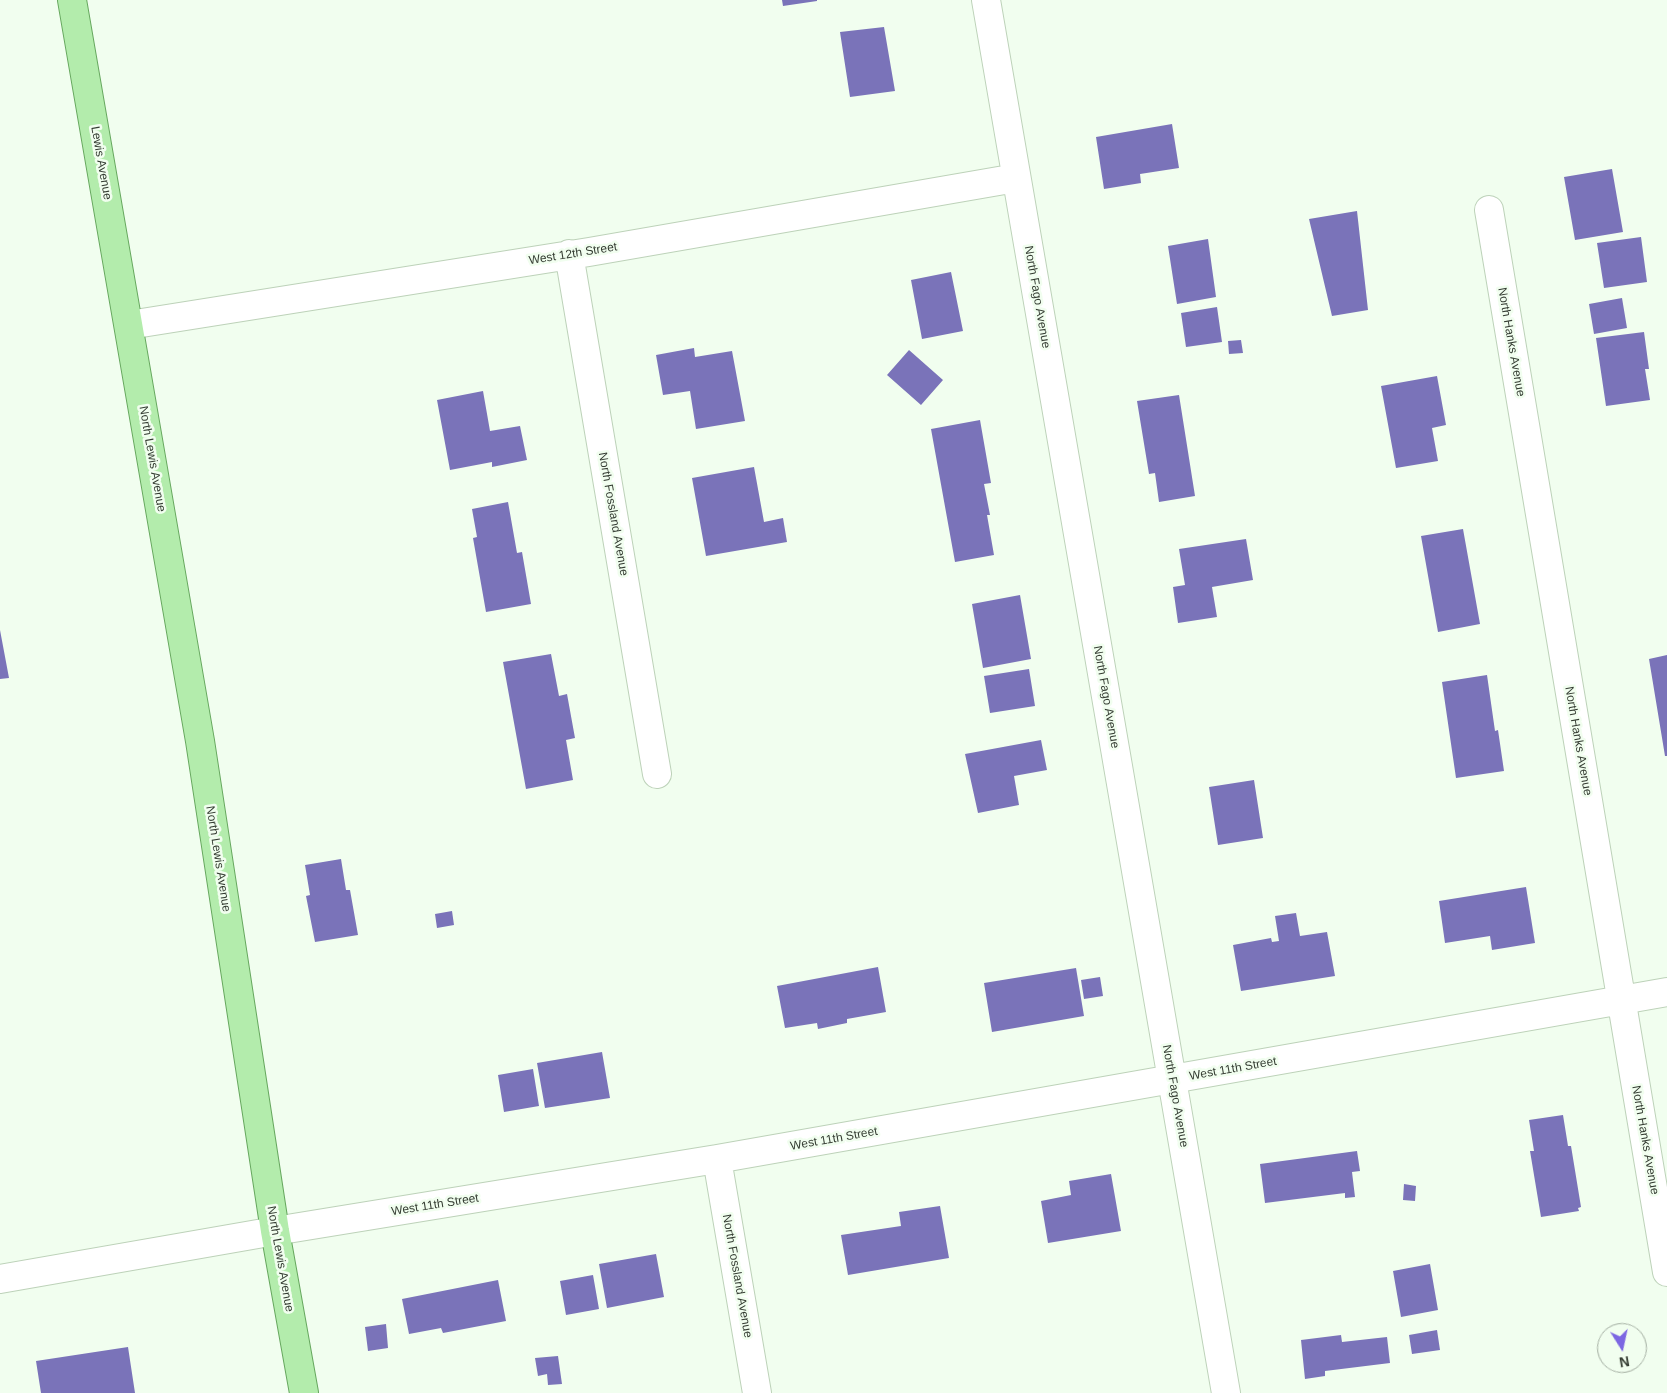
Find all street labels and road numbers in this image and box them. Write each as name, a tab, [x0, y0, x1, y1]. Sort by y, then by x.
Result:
street label: Lewis Avenue	[87, 125, 115, 201]
street label: West 12th Street	[528, 240, 618, 268]
street label: North Fago Avenue	[1021, 245, 1053, 349]
street label: North Hanks Avenue	[1494, 286, 1528, 398]
street label: North Lewis Avenue	[136, 405, 168, 513]
street label: North Fossland Avenue	[595, 451, 631, 577]
street label: North Fago Avenue	[1090, 645, 1122, 749]
street label: North Hanks Avenue	[1561, 685, 1595, 797]
street label: North Lewis Avenue	[203, 805, 233, 913]
street label: North Fago Avenue	[1159, 1044, 1191, 1148]
street label: West 11th Street	[1188, 1054, 1278, 1084]
street label: North Hanks Avenue	[1628, 1084, 1662, 1196]
street label: West 11th Street	[789, 1124, 879, 1154]
street label: West 11th Street	[390, 1191, 480, 1219]
street label: North Lewis Avenue	[264, 1205, 296, 1313]
street label: North Fossland Avenue	[719, 1213, 755, 1339]

